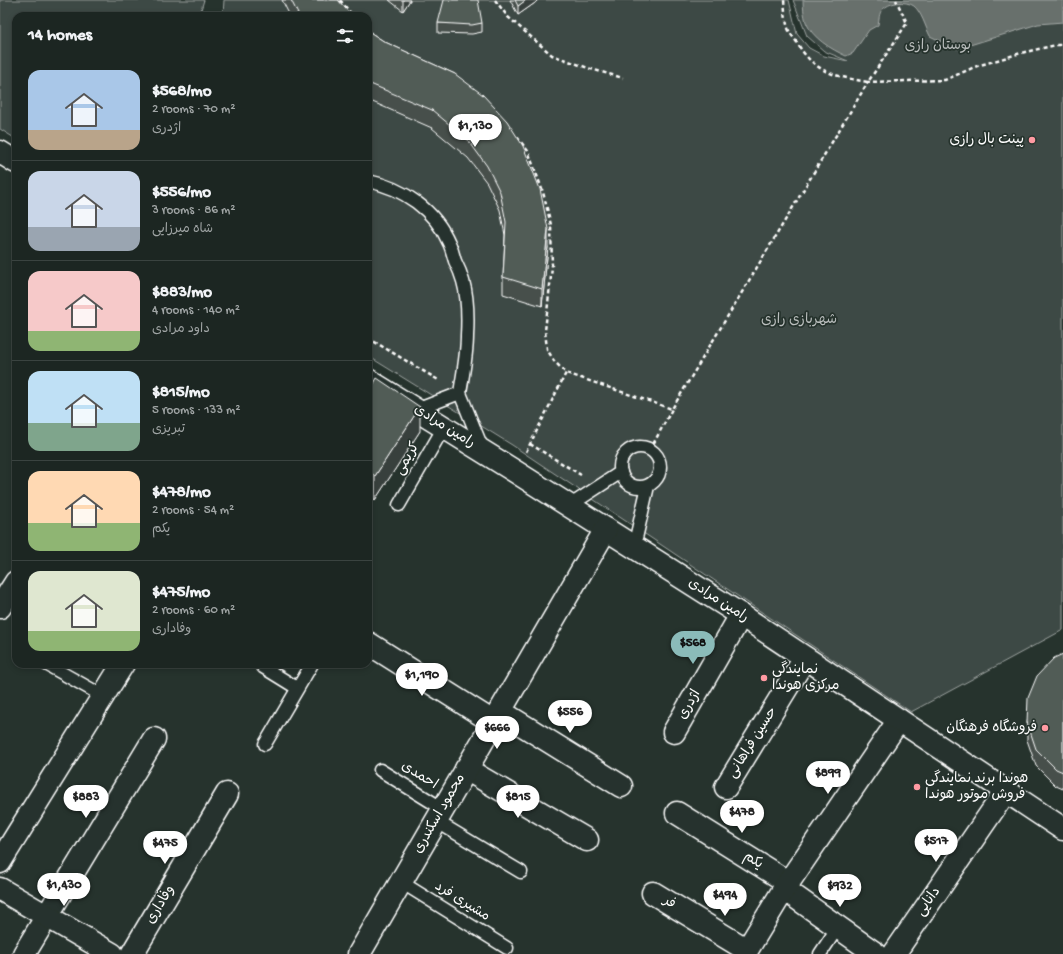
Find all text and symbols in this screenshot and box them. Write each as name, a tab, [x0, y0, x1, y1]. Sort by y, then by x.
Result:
icon: filters	[334, 25, 356, 47]
text: 14 homes	[28, 26, 92, 46]
park label: بوستان رازی	[905, 38, 971, 55]
text: $568/mo	[152, 82, 211, 102]
icon: home	[60, 86, 108, 134]
text: 2 rooms · 70 m²	[152, 102, 235, 117]
pin: $1,130	[442, 114, 508, 148]
text: $1,130	[458, 119, 492, 134]
text: اژدری	[152, 121, 181, 136]
place label: پینت بال رازی	[950, 132, 1024, 149]
marker: پینت بال رازی	[1027, 135, 1037, 145]
text: $556/mo	[152, 183, 211, 203]
icon: home	[60, 187, 108, 235]
text: 3 rooms · 86 m²	[152, 203, 235, 218]
text: شاه میرزایی	[152, 222, 213, 237]
text: $883/mo	[152, 283, 212, 303]
icon: home	[60, 287, 108, 335]
text: 4 rooms · 140 m²	[152, 303, 240, 318]
park label: شهربازی رازی	[761, 312, 837, 329]
text: داود مرادی	[152, 322, 210, 337]
text: $815/mo	[152, 383, 210, 403]
icon: home	[60, 387, 108, 435]
street label: رامین مرادی	[410, 402, 478, 452]
text: 5 rooms · 133 m²	[152, 403, 240, 418]
text: تبریزی	[152, 422, 185, 437]
street label: کریمی	[392, 439, 424, 479]
text: $478/mo	[152, 483, 211, 503]
icon: home	[60, 487, 108, 535]
text: 2 rooms · 54 m²	[152, 503, 234, 518]
text: یکم	[152, 522, 170, 537]
street label: رامین مرادی	[684, 575, 752, 627]
text: $475/mo	[152, 583, 210, 603]
icon: home	[60, 587, 108, 635]
text: 2 rooms · 60 m²	[152, 603, 235, 618]
text: وفاداری	[152, 622, 191, 637]
pin: $568	[669, 631, 717, 665]
text: $568	[680, 636, 706, 651]
place label: نمایندگی مرکزی هوندا	[772, 660, 839, 695]
pin: $1,190	[389, 663, 455, 697]
text: $1,190	[405, 668, 439, 683]
marker: نمایندگی مرکزی هوندا	[759, 673, 769, 683]
street label: اژدری	[675, 687, 705, 723]
pin: $556	[546, 700, 594, 734]
street label: حسین فراهانی	[724, 704, 782, 782]
text: $556	[557, 705, 583, 720]
pin: $666	[473, 716, 521, 750]
place label: فروشگاه فرهنگان	[946, 718, 1037, 737]
text: $666	[484, 721, 510, 736]
marker: فروشگاه فرهنگان	[1040, 723, 1050, 733]
street label: احمدی	[398, 758, 440, 794]
pin: $899	[804, 761, 852, 795]
text: $899	[815, 766, 841, 781]
place label: هوندا برند نمایندگی فروش موتور هوندا	[925, 769, 1028, 804]
street label: محمود اسکندری	[410, 771, 470, 857]
marker: هوندا برند نمایندگی فروش موتور هوندا	[912, 782, 922, 792]
pin: $883	[62, 785, 110, 819]
pin: $815	[494, 785, 542, 819]
text: $883	[73, 790, 99, 805]
text: $815	[505, 790, 531, 805]
pin: $478	[718, 800, 766, 834]
text: $478	[729, 805, 755, 820]
pin: $517	[912, 829, 960, 863]
pin: $475	[141, 831, 189, 865]
text: $517	[924, 834, 948, 849]
text: $475	[152, 836, 178, 851]
street label: یکم	[740, 849, 766, 873]
pin: $1,430	[31, 873, 97, 907]
pin: $932	[816, 874, 864, 908]
text: $1,430	[46, 878, 82, 893]
street label: مشیری فرد	[431, 878, 493, 926]
text: $932	[827, 879, 853, 894]
street label: وفاداری	[143, 882, 179, 928]
pin: $494	[701, 883, 749, 917]
street label: دانایی	[913, 884, 945, 920]
text: $494	[713, 888, 737, 903]
street label: فر	[659, 892, 678, 913]

